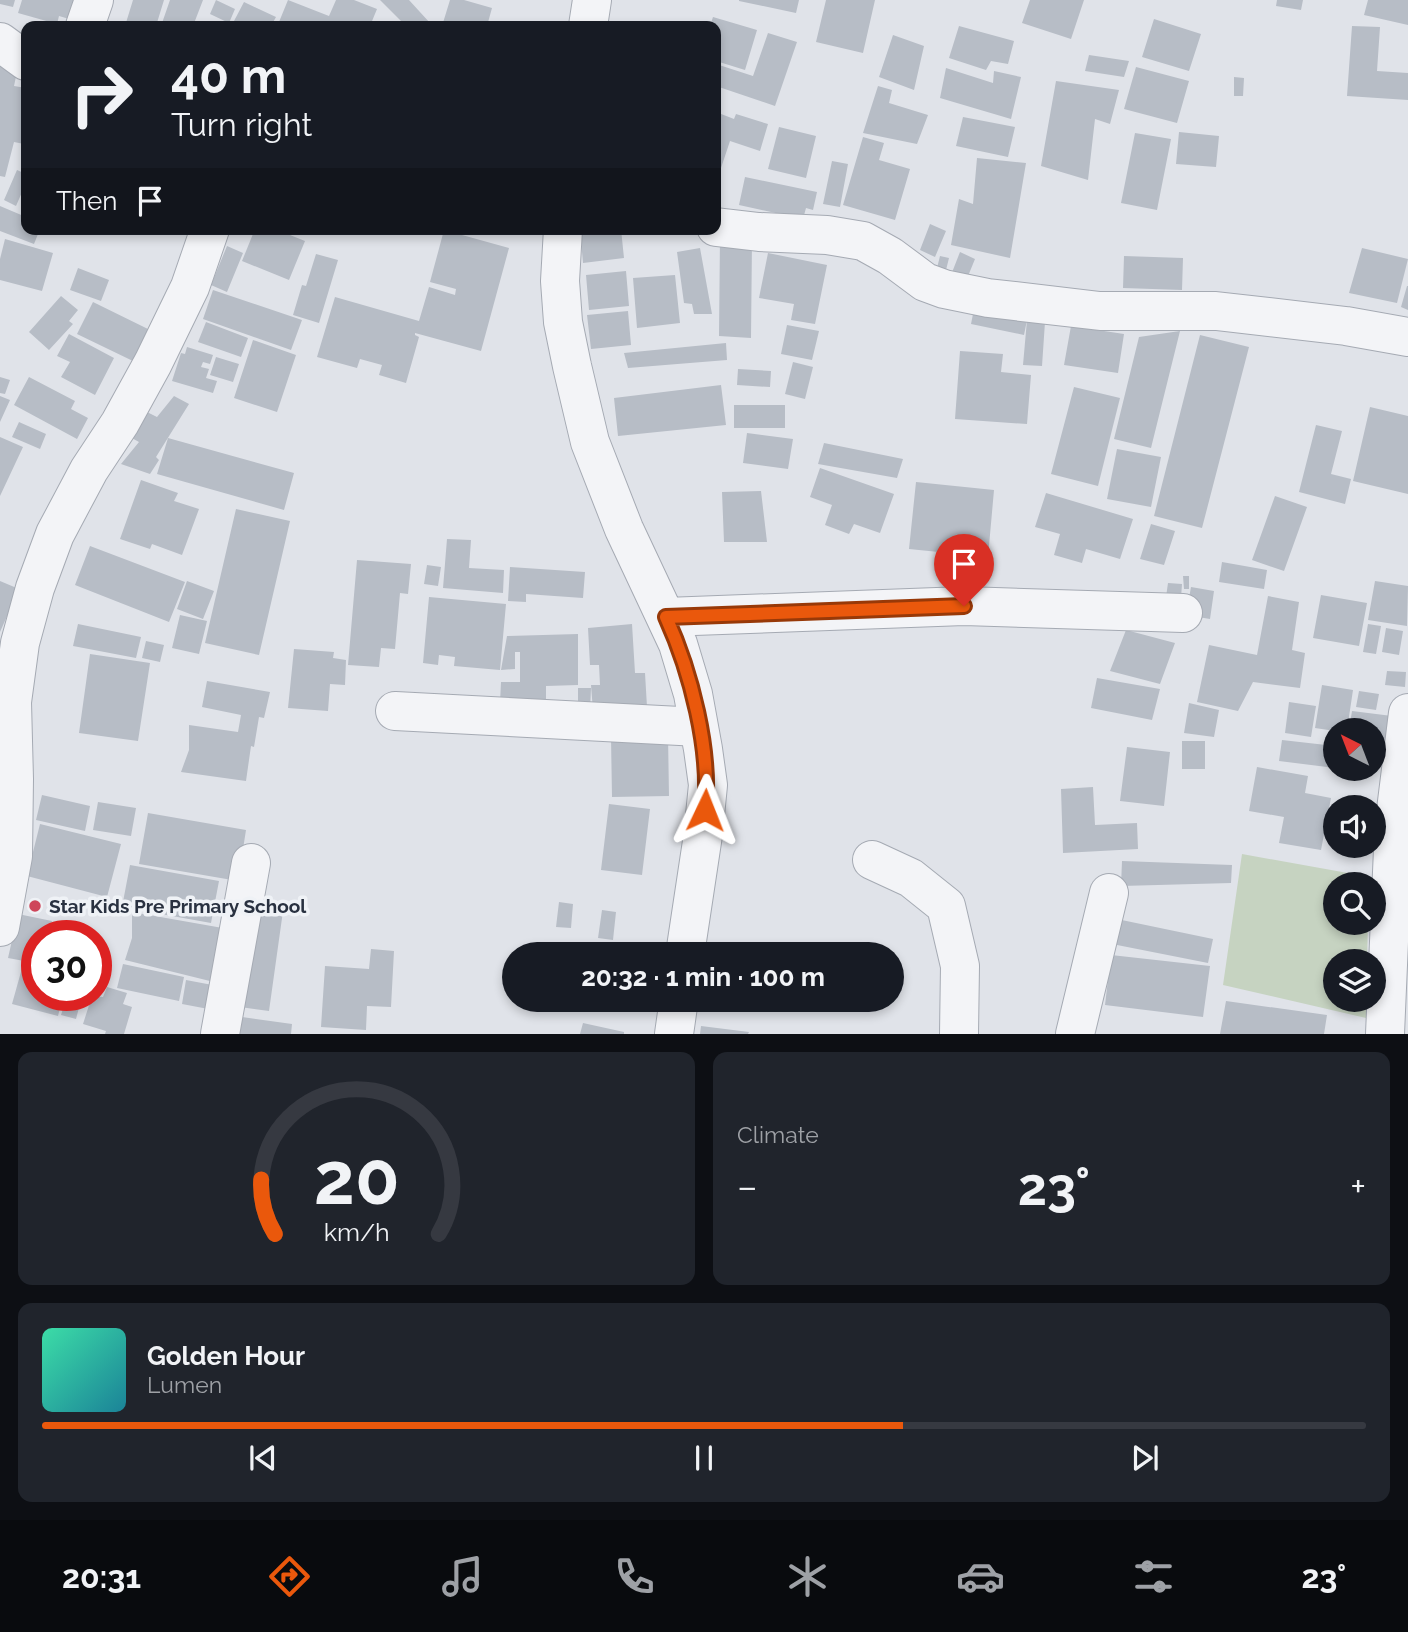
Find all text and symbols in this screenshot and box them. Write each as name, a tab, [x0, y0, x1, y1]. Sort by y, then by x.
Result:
text: 40 m	[171, 47, 286, 104]
icon: right	[56, 49, 147, 140]
text: Turn right	[171, 106, 312, 143]
icon: arrive	[131, 182, 169, 220]
text: Then	[56, 186, 117, 216]
pin	[934, 534, 994, 606]
icon: arrive	[945, 545, 983, 583]
north arrow	[1323, 718, 1386, 780]
map controls	[1323, 718, 1386, 1012]
position arrow	[668, 773, 742, 847]
button: sound	[1323, 795, 1386, 858]
button: search	[1323, 872, 1386, 935]
place label: Star Kids Pre Primary School	[49, 895, 307, 917]
marker: Star Kids Pre Primary School	[27, 898, 43, 914]
speed limit sign: 30	[21, 920, 112, 1011]
button: layers	[1323, 949, 1386, 1012]
text: 20:32 · 1 min · 100 m	[581, 962, 825, 992]
text: Climate	[737, 1121, 819, 1148]
text: 20	[314, 1137, 399, 1222]
text: 23°	[1018, 1156, 1090, 1217]
text: −	[737, 1164, 757, 1209]
text: +	[1350, 1164, 1366, 1209]
text: km/h	[324, 1217, 389, 1247]
text: Golden Hour	[147, 1341, 305, 1371]
text: Lumen	[147, 1371, 222, 1398]
icon: previous	[244, 1439, 282, 1477]
icon: pause	[685, 1439, 723, 1477]
icon: next	[1126, 1439, 1164, 1477]
icon: directions	[265, 1552, 314, 1601]
icon: music	[438, 1552, 487, 1601]
icon: phone	[610, 1552, 659, 1601]
icon: climate	[783, 1552, 832, 1601]
icon: car	[956, 1552, 1005, 1601]
icon: filters	[1129, 1552, 1178, 1601]
text: 20:31	[62, 1558, 141, 1595]
text: 23°	[1302, 1558, 1346, 1595]

